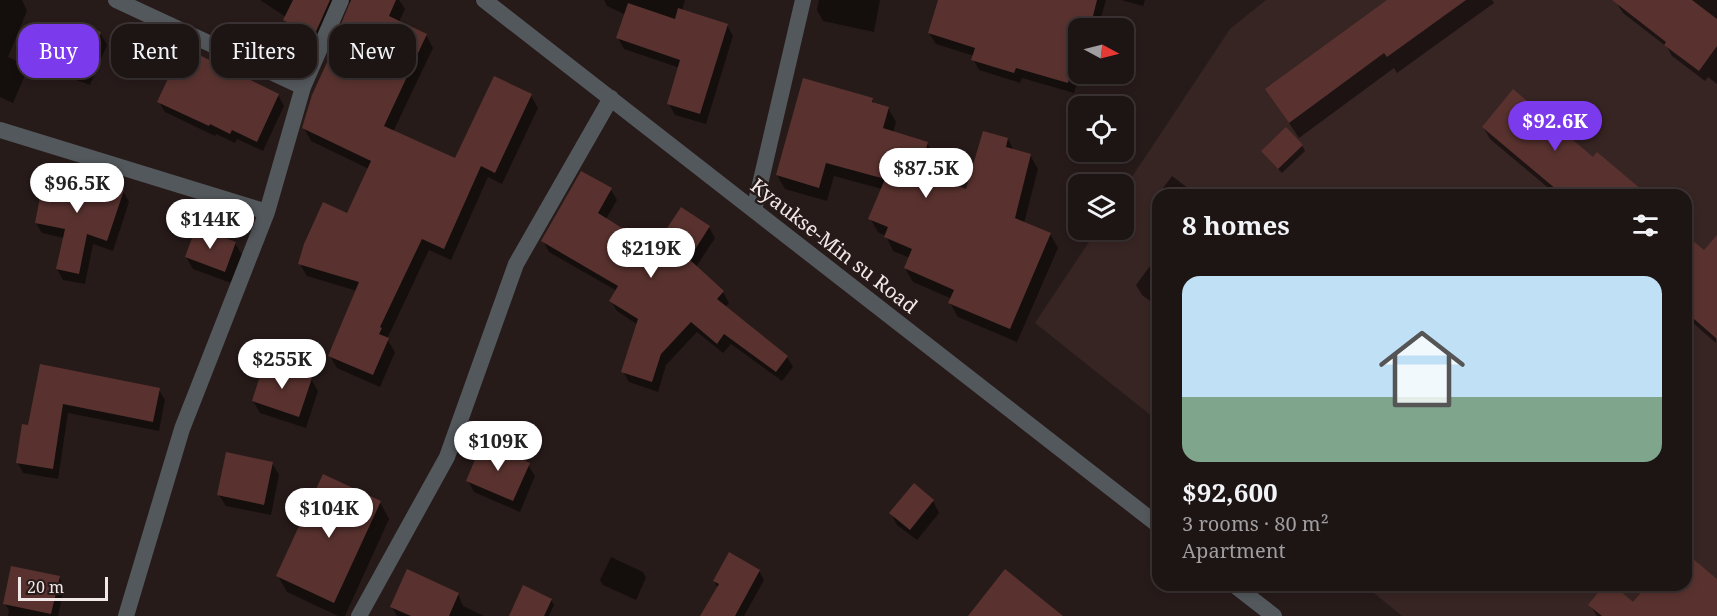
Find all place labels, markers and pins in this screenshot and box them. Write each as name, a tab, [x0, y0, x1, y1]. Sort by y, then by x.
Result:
pin: $92.6K	[1506, 101, 1604, 152]
pin: $87.5K	[877, 148, 975, 199]
pin: $96.5K	[28, 163, 126, 214]
pin: $144K	[168, 199, 252, 250]
pin: $219K	[609, 228, 693, 279]
pin: $255K	[240, 339, 324, 390]
pin: $109K	[456, 421, 540, 472]
pin: $104K	[287, 488, 371, 539]

